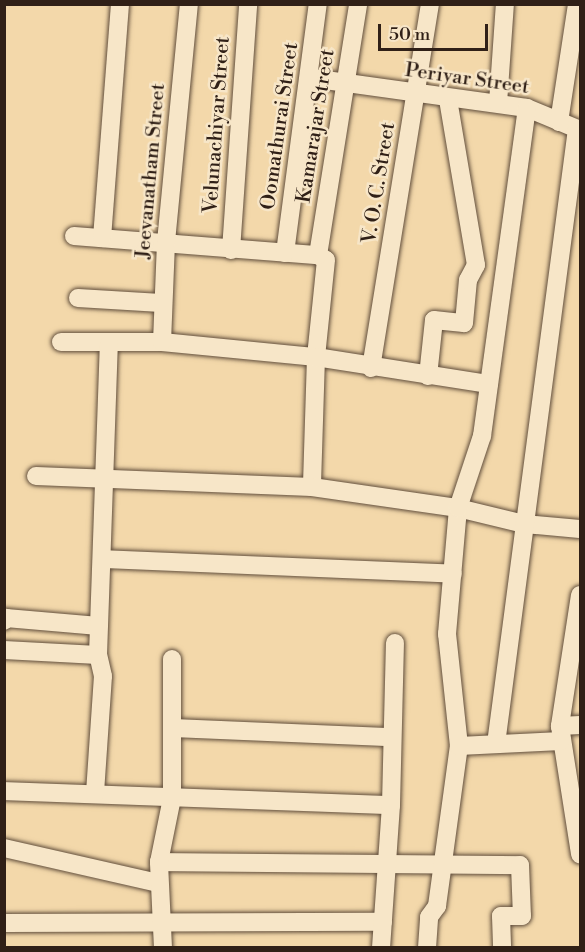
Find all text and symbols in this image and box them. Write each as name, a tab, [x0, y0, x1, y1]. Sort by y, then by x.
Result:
scale bar	[381, 12, 490, 50]
text: 50 m	[389, 23, 430, 46]
street label: Velunachiyar Street	[199, 36, 235, 214]
street label: Oomathurai Street	[256, 41, 304, 211]
street label: Kamarajar Street	[292, 47, 340, 205]
street label: Periyar Street	[403, 58, 531, 100]
street label: Jeevanatham Street	[131, 82, 171, 260]
street label: V. O. C. Street	[358, 121, 400, 245]

